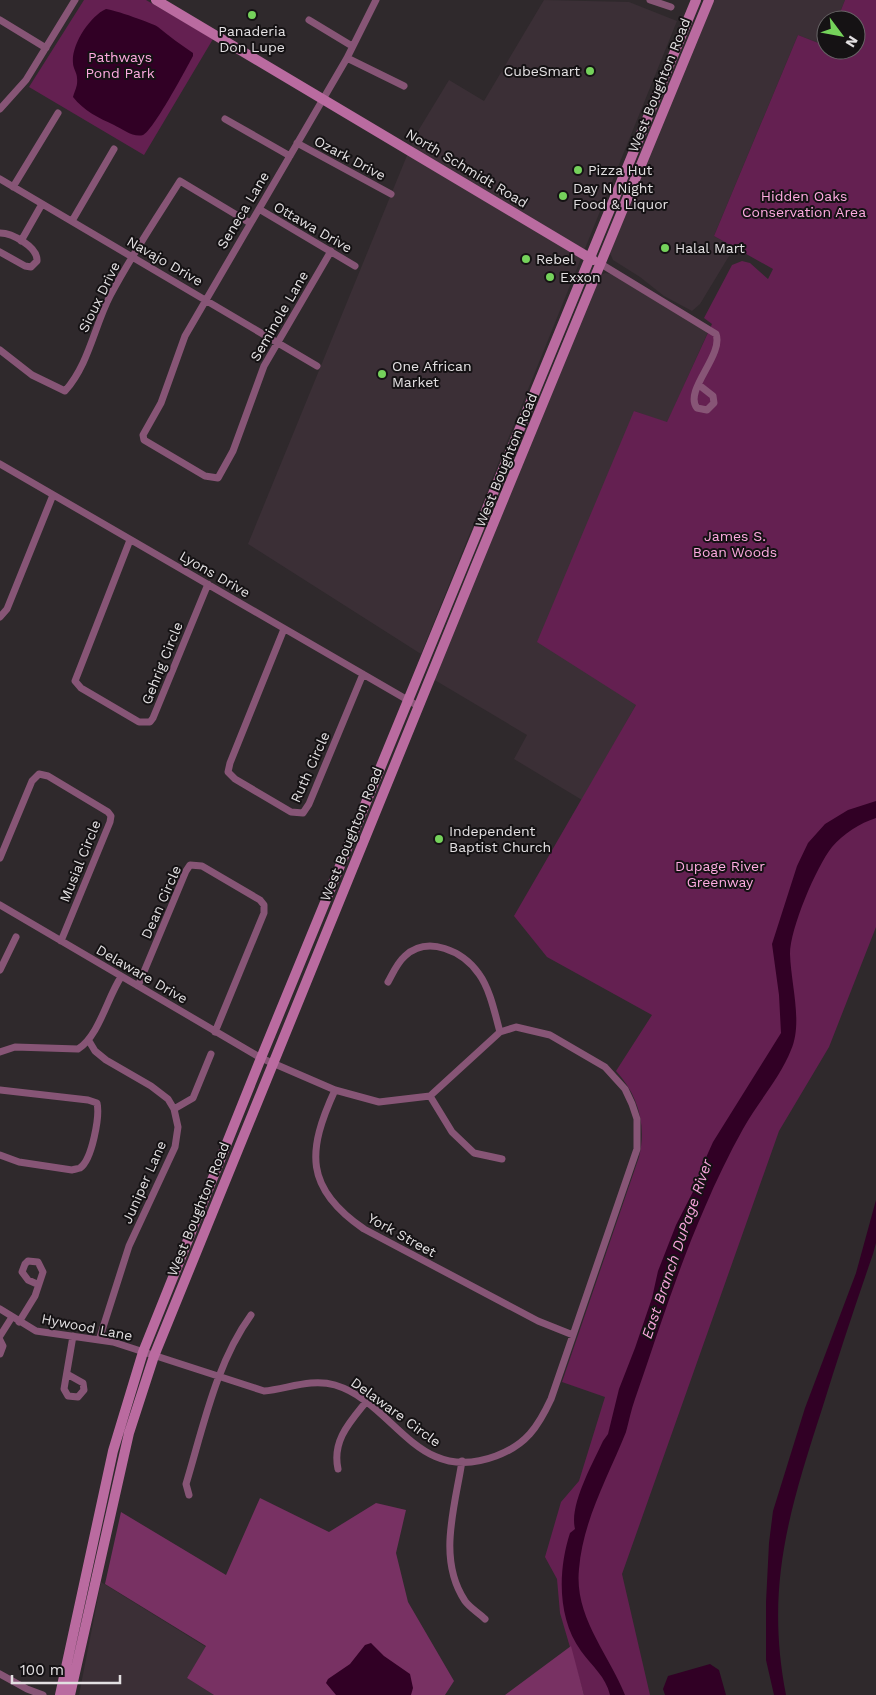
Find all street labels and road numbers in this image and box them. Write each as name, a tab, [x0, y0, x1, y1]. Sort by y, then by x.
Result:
street label: West Boughton Road	[625, 16, 693, 154]
street label: North Schmidt Road	[403, 125, 531, 211]
street label: Ozark Drive	[311, 132, 389, 184]
street label: Seneca Lane	[214, 169, 272, 251]
street label: Ottawa Drive	[271, 198, 355, 256]
street label: Navajo Drive	[124, 233, 206, 289]
street label: Sioux Drive	[75, 259, 123, 335]
street label: Seminole Lane	[247, 268, 311, 364]
street label: West Boughton Road	[472, 391, 540, 529]
street label: Lyons Drive	[177, 547, 253, 601]
street label: Gehrig Circle	[138, 619, 186, 707]
street label: Ruth Circle	[287, 729, 333, 805]
street label: West Boughton Road	[317, 765, 385, 903]
street label: Musial Circle	[56, 818, 104, 904]
street label: Dean Circle	[138, 863, 184, 941]
street label: Delaware Drive	[93, 941, 191, 1007]
street label: Juniper Lane	[119, 1138, 169, 1226]
street label: West Boughton Road	[164, 1140, 232, 1278]
street label: York Street	[365, 1210, 439, 1260]
street label: Hywood Lane	[40, 1310, 134, 1344]
street label: Delaware Circle	[348, 1374, 444, 1450]

